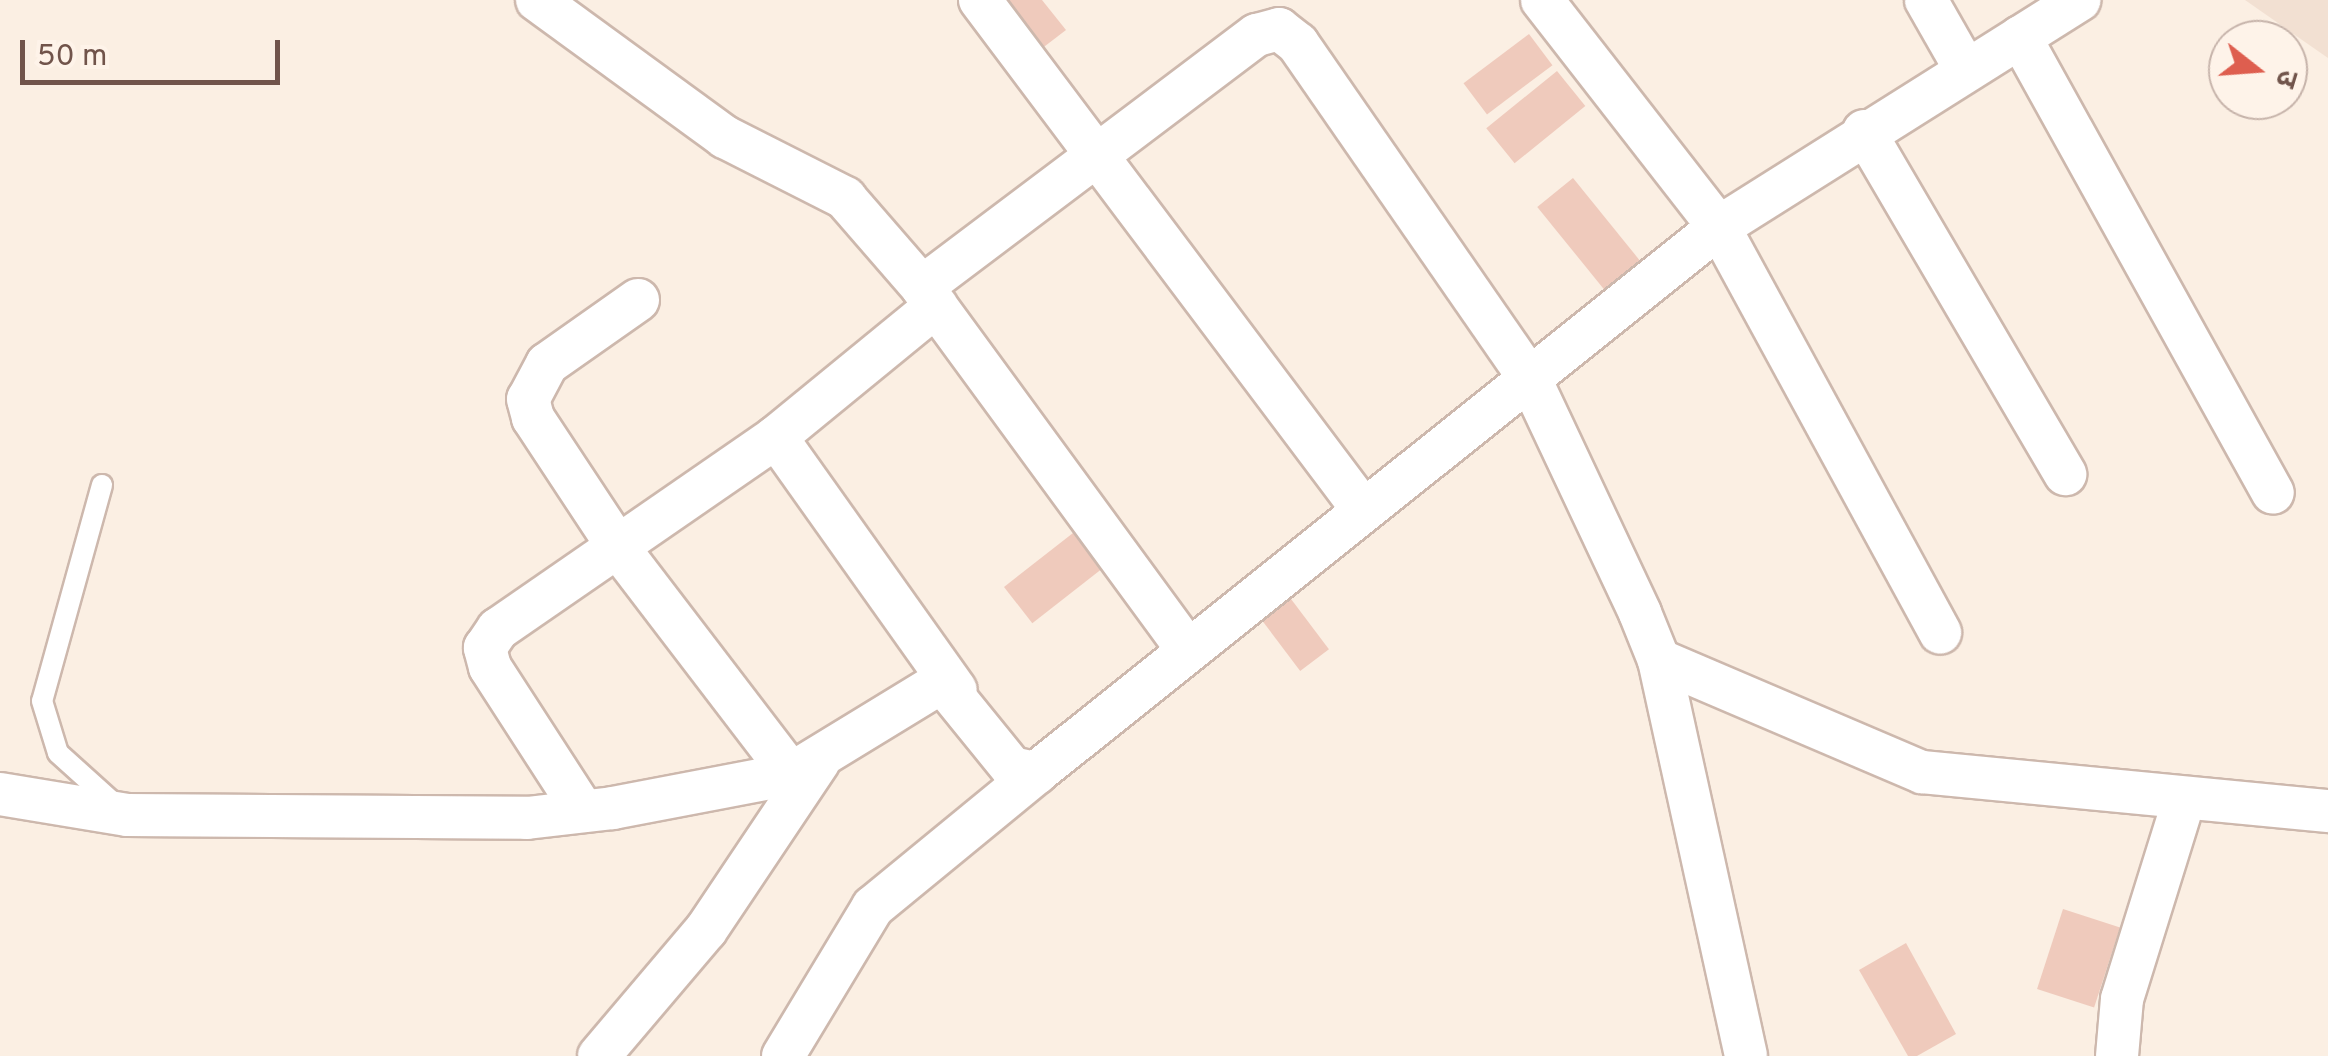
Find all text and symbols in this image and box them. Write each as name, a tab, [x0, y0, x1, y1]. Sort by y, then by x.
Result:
scale bar	[25, 20, 285, 82]
north arrow	[2208, 20, 2308, 120]
text: 50 m	[37, 39, 107, 76]
text: उ	[2265, 65, 2304, 91]

